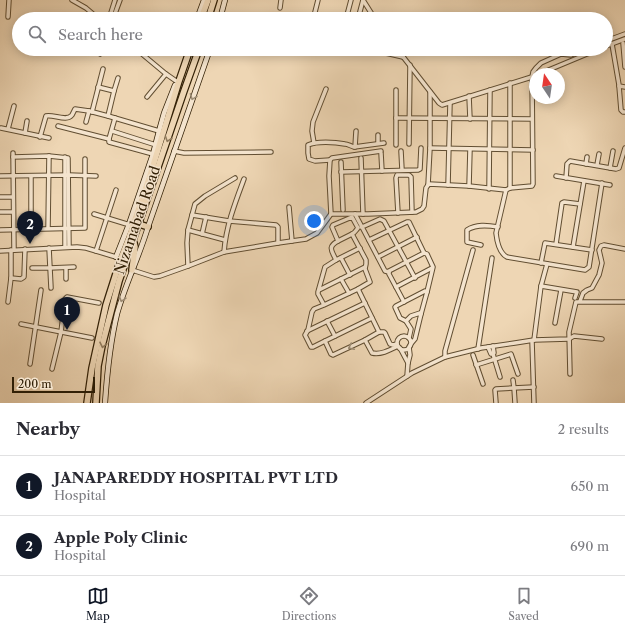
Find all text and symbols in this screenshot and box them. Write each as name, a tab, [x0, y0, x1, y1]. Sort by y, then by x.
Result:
search box	[12, 12, 613, 56]
icon: search	[26, 23, 48, 45]
text: Search here	[58, 25, 143, 44]
north arrow	[529, 68, 565, 104]
one-way arrow	[190, 93, 198, 100]
one-way arrow	[164, 135, 173, 142]
street label: Nizamabad Road	[110, 163, 164, 277]
pin: 2	[17, 211, 43, 244]
your location	[304, 211, 324, 231]
one-way arrow	[119, 295, 127, 302]
pin: 1	[54, 297, 80, 330]
one-way arrow	[99, 342, 107, 348]
one-way arrow	[348, 342, 355, 350]
scale bar	[12, 375, 95, 394]
text: 200 m	[18, 377, 51, 391]
text: Nearby	[16, 419, 80, 439]
text: 2 results	[558, 421, 609, 437]
text: JANAPAREDDY HOSPITAL PVT LTD	[54, 468, 338, 487]
text: 1	[26, 478, 32, 494]
text: 650 m	[571, 478, 609, 494]
text: Hospital	[54, 487, 106, 503]
text: Apple Poly Clinic	[54, 528, 188, 547]
text: 2	[25, 538, 33, 554]
text: 690 m	[570, 538, 609, 554]
text: Hospital	[54, 547, 106, 563]
tab: Map	[86, 585, 110, 623]
tab: Directions	[282, 585, 336, 623]
tab: Saved	[508, 585, 539, 623]

